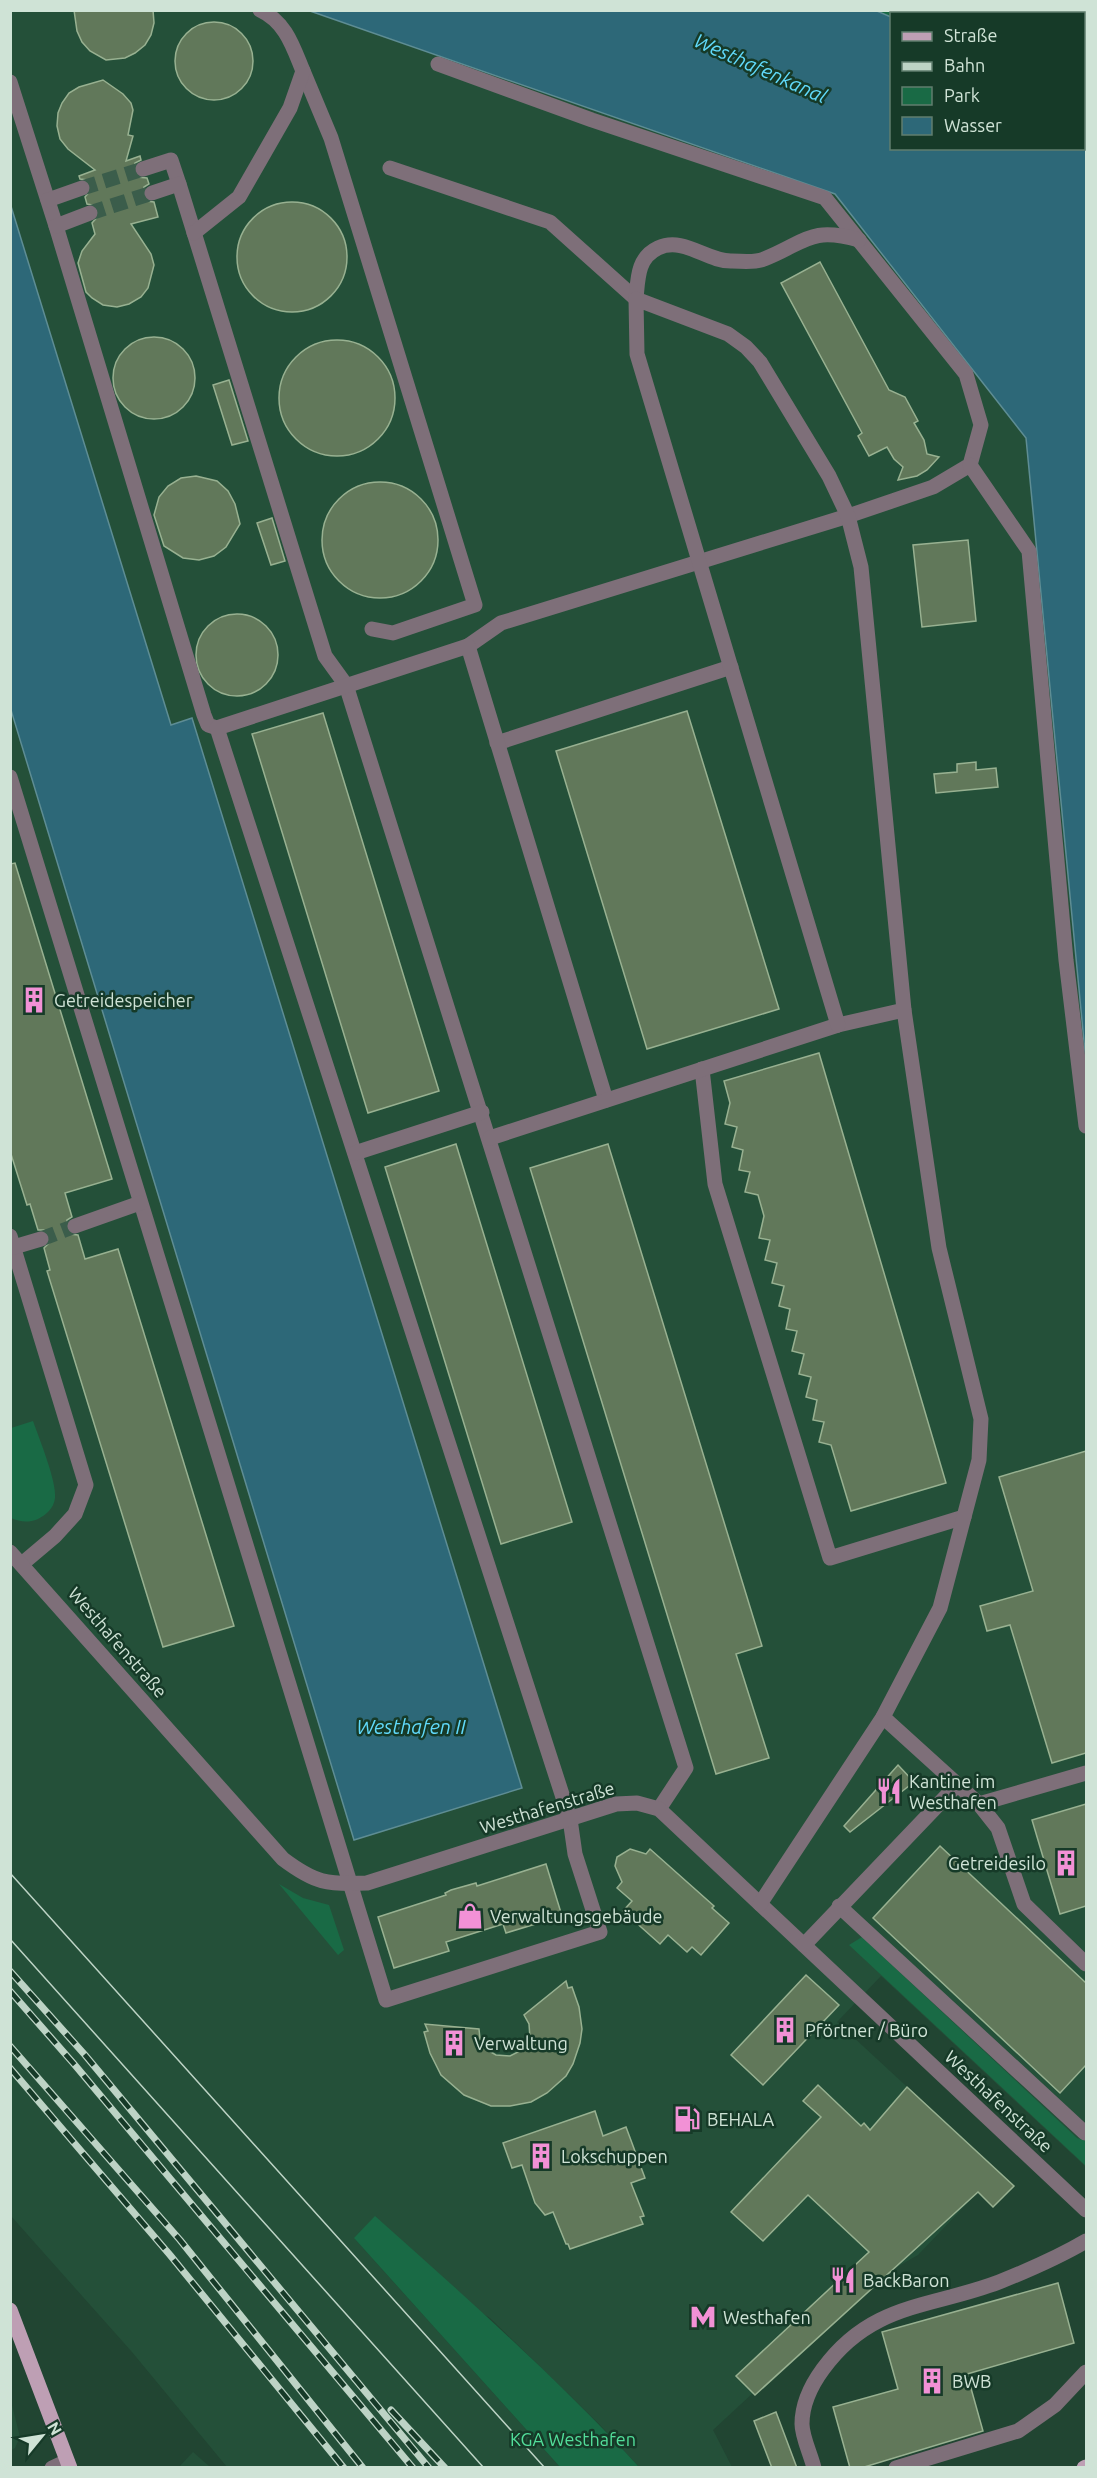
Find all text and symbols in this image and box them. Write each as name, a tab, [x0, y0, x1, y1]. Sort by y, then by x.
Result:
legend	[890, 12, 1085, 150]
text: Straße	[944, 25, 997, 45]
water label: Westhafenkanal	[691, 28, 831, 108]
text: Bahn	[944, 55, 985, 75]
text: Park	[944, 85, 980, 105]
text: Wasser	[944, 115, 1002, 135]
building icon: Getreidespeicher	[19, 985, 49, 1015]
place label: Getreidespeicher	[54, 990, 193, 1010]
street label: Westhafenstraße	[65, 1583, 171, 1701]
water label: Westhafen II	[356, 1715, 467, 1738]
place label: Kantine im Westhafen	[909, 1771, 997, 1812]
restaurant icon: Kantine im Westhafen	[874, 1776, 904, 1806]
street label: Westhafenstraße	[477, 1777, 617, 1837]
building icon: Getreidesilo	[1051, 1848, 1081, 1878]
place label: Getreidesilo	[948, 1853, 1046, 1873]
shop icon: Verwaltungsgebäude	[455, 1901, 485, 1931]
place label: Verwaltungsgebäude	[490, 1906, 662, 1926]
building icon: Pförtner / Büro	[770, 2015, 800, 2045]
place label: Pförtner / Büro	[805, 2020, 928, 2040]
building icon: Verwaltung	[439, 2028, 469, 2058]
place label: Verwaltung	[474, 2033, 568, 2053]
street label: Westhafenstraße	[941, 2046, 1057, 2156]
fuel station icon: BEHALA	[672, 2104, 702, 2134]
place label: BEHALA	[707, 2109, 774, 2129]
building icon: Lokschuppen	[526, 2141, 556, 2171]
place label: Lokschuppen	[561, 2146, 668, 2166]
restaurant icon: BackBaron	[828, 2265, 858, 2295]
place label: BackBaron	[863, 2270, 949, 2290]
metro station icon: Westhafen	[688, 2302, 718, 2332]
place label: Westhafen	[723, 2307, 811, 2327]
building icon: BWB	[917, 2366, 947, 2396]
place label: BWB	[952, 2371, 991, 2391]
north arrow	[12, 2406, 72, 2466]
text: N	[44, 2419, 66, 2438]
park label: KGA Westhafen	[510, 2429, 636, 2449]

